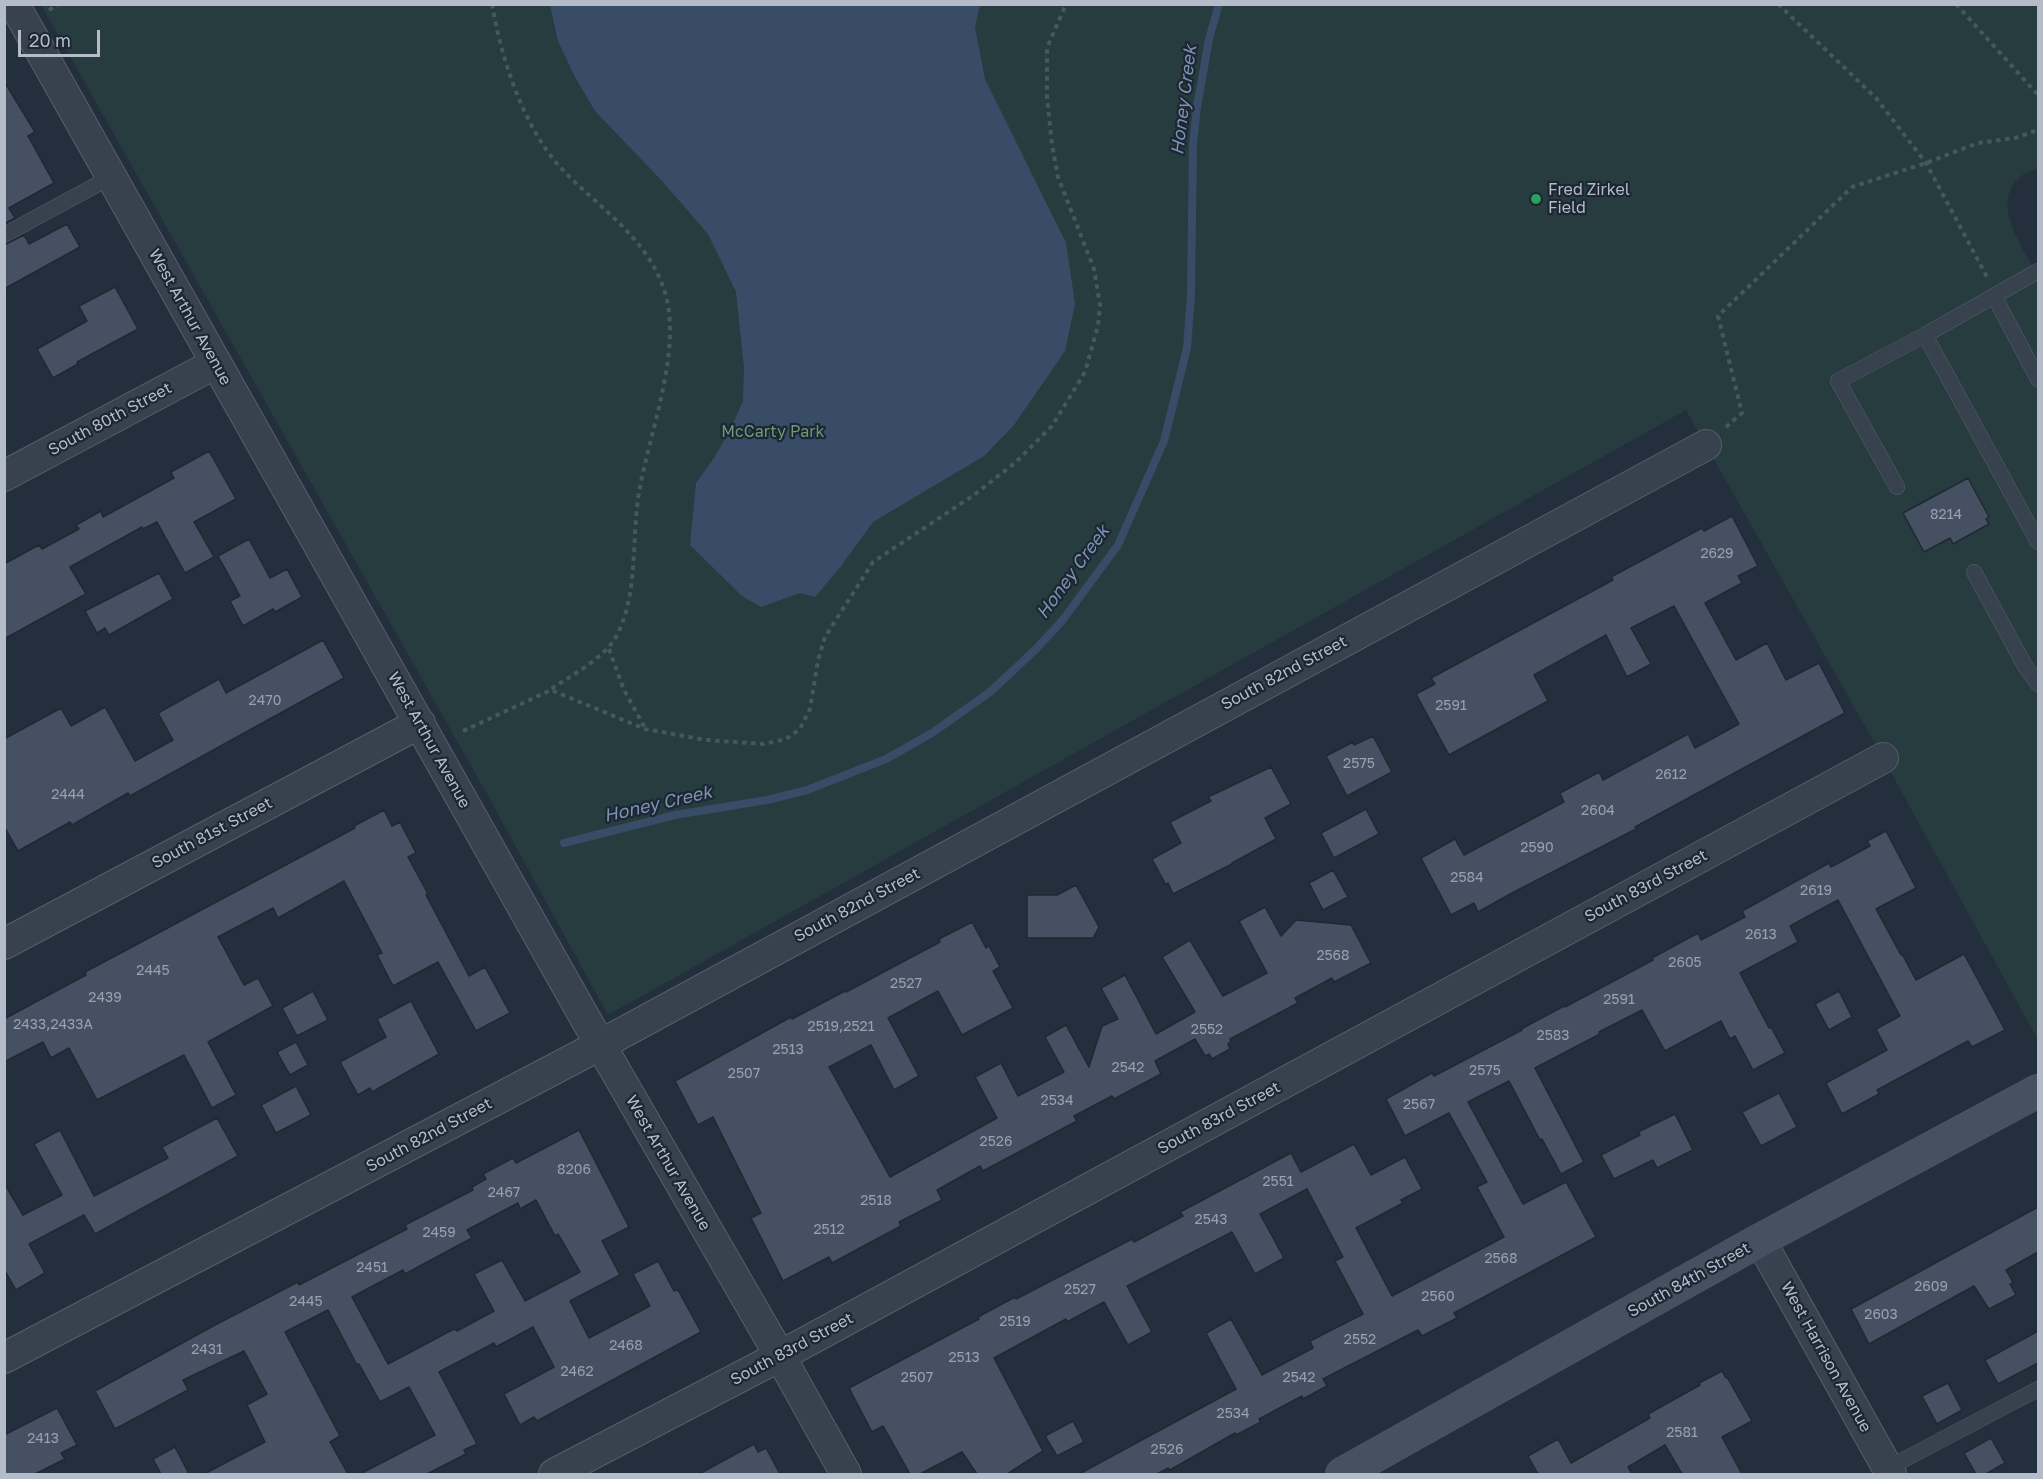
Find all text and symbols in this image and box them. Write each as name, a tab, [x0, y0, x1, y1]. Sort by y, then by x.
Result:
scale bar	[21, 18, 104, 56]
text: 20 m	[29, 29, 71, 51]
water label: Honey Creek	[1167, 44, 1201, 156]
place label: Fred Zirkel Field	[1548, 180, 1630, 218]
marker: Fred Zirkel Field	[1529, 192, 1543, 206]
street label: West Arthur Avenue	[145, 246, 235, 388]
street label: South 80th Street	[45, 378, 175, 460]
park label: McCarty Park	[721, 422, 825, 442]
house number: 8214	[1930, 507, 1962, 523]
water label: Honey Creek	[1032, 521, 1114, 623]
house number: 2629	[1700, 546, 1734, 562]
street label: South 82nd Street	[1218, 632, 1350, 714]
street label: West Arthur Avenue	[384, 669, 474, 811]
house number: 2470	[249, 693, 281, 709]
house number: 2591	[1435, 698, 1467, 714]
house number: 2575	[1343, 756, 1375, 772]
house number: 2612	[1655, 767, 1687, 783]
water label: Honey Creek	[602, 781, 714, 827]
house number: 2444	[51, 787, 85, 803]
street label: South 81st Street	[149, 793, 275, 873]
house number: 2604	[1581, 803, 1615, 819]
house number: 2590	[1520, 840, 1554, 856]
street label: South 83rd Street	[1581, 846, 1711, 926]
street label: South 82nd Street	[791, 864, 923, 946]
house number: 2584	[1450, 870, 1484, 886]
house number: 2619	[1800, 883, 1832, 899]
house number: 2613	[1745, 927, 1777, 943]
house number: 2568	[1316, 948, 1350, 964]
house number: 2605	[1668, 955, 1702, 971]
house number: 2445	[136, 963, 170, 979]
house number: 2527	[890, 976, 922, 992]
house number: 2439	[88, 990, 122, 1006]
house number: 2591	[1603, 992, 1635, 1008]
house number: 2433,2433A	[13, 1017, 93, 1033]
house number: 2519,2521	[808, 1019, 874, 1035]
house number: 2552	[1191, 1022, 1223, 1038]
house number: 2583	[1537, 1028, 1569, 1044]
house number: 2513	[772, 1042, 804, 1058]
house number: 2542	[1112, 1060, 1144, 1076]
house number: 2575	[1469, 1063, 1501, 1079]
house number: 2507	[728, 1066, 760, 1082]
street label: South 83rd Street	[1154, 1078, 1284, 1158]
street label: West Arthur Avenue	[621, 1092, 715, 1234]
house number: 2534	[1041, 1093, 1073, 1109]
street label: South 82nd Street	[363, 1094, 495, 1176]
house number: 2567	[1403, 1097, 1435, 1113]
house number: 2526	[980, 1134, 1012, 1150]
house number: 8206	[557, 1162, 591, 1178]
house number: 2551	[1262, 1174, 1294, 1190]
house number: 2467	[488, 1185, 520, 1201]
house number: 2518	[860, 1193, 892, 1209]
house number: 2543	[1195, 1212, 1227, 1228]
house number: 2512	[813, 1222, 845, 1238]
house number: 2459	[422, 1225, 456, 1241]
street label: South 84th Street	[1624, 1238, 1754, 1322]
house number: 2568	[1484, 1251, 1518, 1267]
house number: 2451	[356, 1260, 388, 1276]
street label: West Harrison Avenue	[1777, 1278, 1875, 1436]
house number: 2609	[1914, 1279, 1948, 1295]
house number: 2527	[1064, 1282, 1096, 1298]
house number: 2560	[1421, 1289, 1455, 1305]
house number: 2445	[289, 1294, 323, 1310]
house number: 2603	[1864, 1307, 1898, 1323]
street label: South 83rd Street	[727, 1309, 857, 1389]
house number: 2519	[999, 1314, 1031, 1330]
house number: 2552	[1344, 1332, 1376, 1348]
house number: 2468	[609, 1338, 643, 1354]
house number: 2431	[191, 1342, 223, 1358]
house number: 2513	[948, 1350, 980, 1366]
house number: 2462	[560, 1364, 594, 1380]
house number: 2507	[901, 1370, 933, 1386]
house number: 2542	[1283, 1370, 1315, 1386]
house number: 2534	[1217, 1406, 1249, 1422]
house number: 2581	[1666, 1425, 1698, 1441]
house number: 2413	[27, 1431, 59, 1447]
house number: 2526	[1151, 1442, 1183, 1458]

